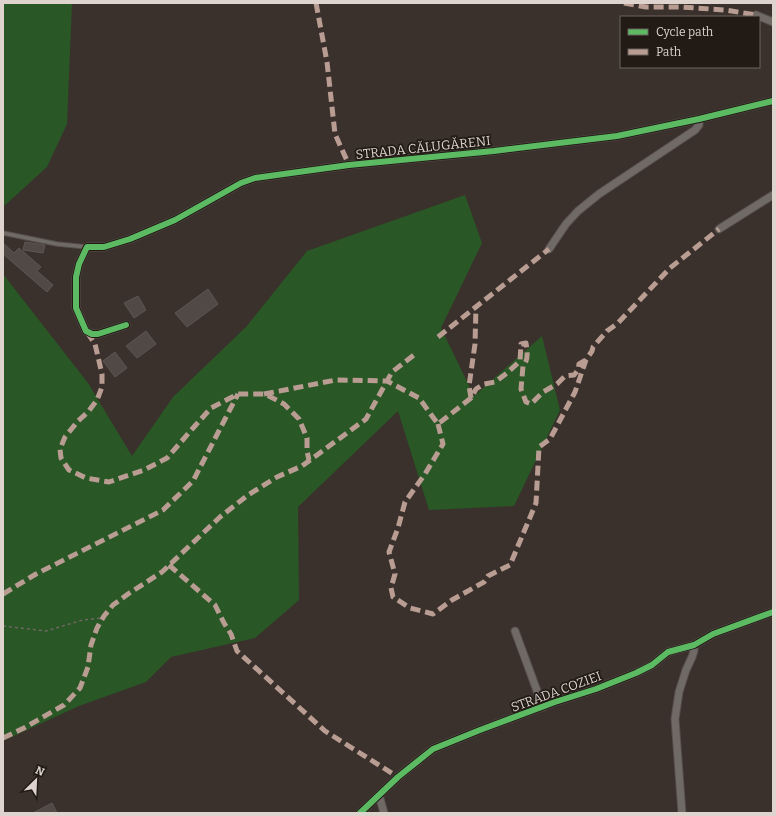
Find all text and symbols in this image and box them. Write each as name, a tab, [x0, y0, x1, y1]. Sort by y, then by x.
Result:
legend	[620, 16, 760, 68]
text: Cycle path	[656, 25, 714, 39]
text: Path	[656, 45, 682, 59]
street label: STRADA CĂLUGĂRENI	[355, 133, 491, 162]
street label: STRADA COZIEI	[509, 668, 603, 715]
north arrow	[16, 760, 56, 800]
text: N	[33, 764, 47, 779]

